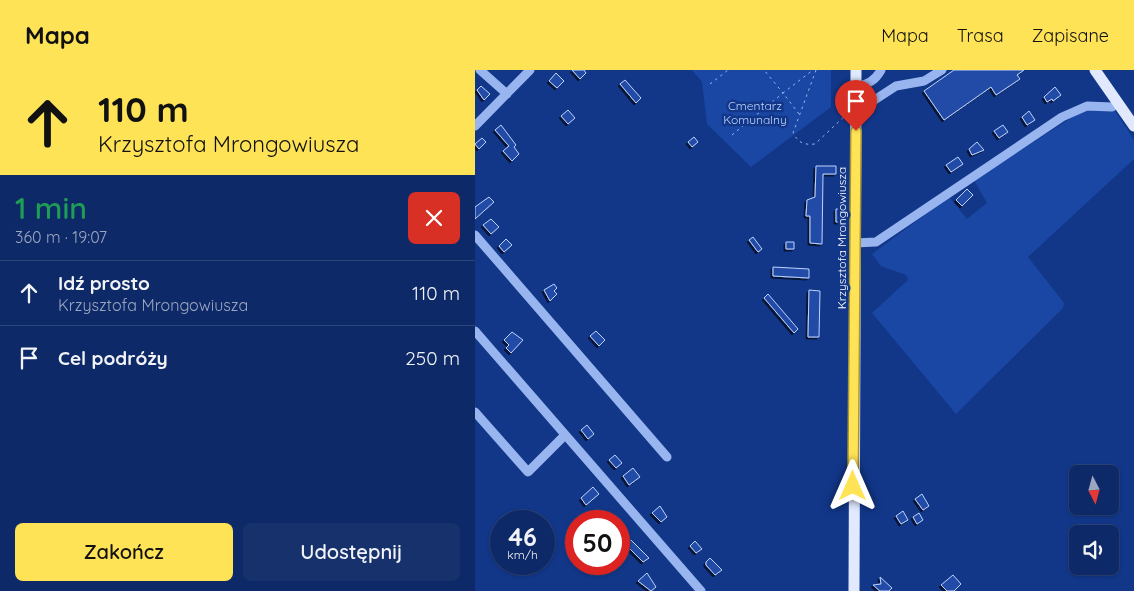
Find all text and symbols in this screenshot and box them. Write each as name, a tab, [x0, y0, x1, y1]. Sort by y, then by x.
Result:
text: Mapa	[25, 20, 90, 50]
text: Mapa	[881, 24, 929, 47]
text: Trasa	[957, 24, 1004, 47]
text: Zapisane	[1032, 24, 1109, 47]
pin	[835, 80, 877, 131]
text: 110 m	[98, 87, 189, 131]
icon: arrive	[842, 87, 870, 115]
icon: ahead	[15, 90, 80, 155]
park label: Cmentarz Komunalny	[723, 98, 787, 127]
text: Krzysztofa Mrongowiusza	[98, 130, 359, 158]
street label: Krzysztofa Mrongowiusza	[834, 167, 849, 309]
text: 1 min	[15, 189, 87, 227]
button: close	[408, 192, 460, 244]
text: 360 m · 19:07	[15, 227, 107, 247]
text: Idź prosto	[58, 271, 150, 295]
icon: ahead	[15, 279, 43, 307]
text: 110 m	[412, 281, 460, 305]
text: Krzysztofa Mrongowiusza	[58, 295, 248, 315]
icon: arrive	[15, 344, 43, 372]
text: Cel podróży	[58, 346, 168, 370]
text: 250 m	[405, 346, 460, 370]
position arrow	[826, 459, 878, 511]
north arrow	[1069, 465, 1119, 515]
map controls	[1069, 465, 1119, 575]
speed limit sign: 50	[565, 510, 630, 575]
text: 46	[508, 521, 537, 552]
button: Zakończ	[15, 523, 233, 581]
button: Udostępnij	[243, 523, 460, 581]
button: sound	[1069, 525, 1119, 575]
text: km/h	[507, 547, 538, 562]

